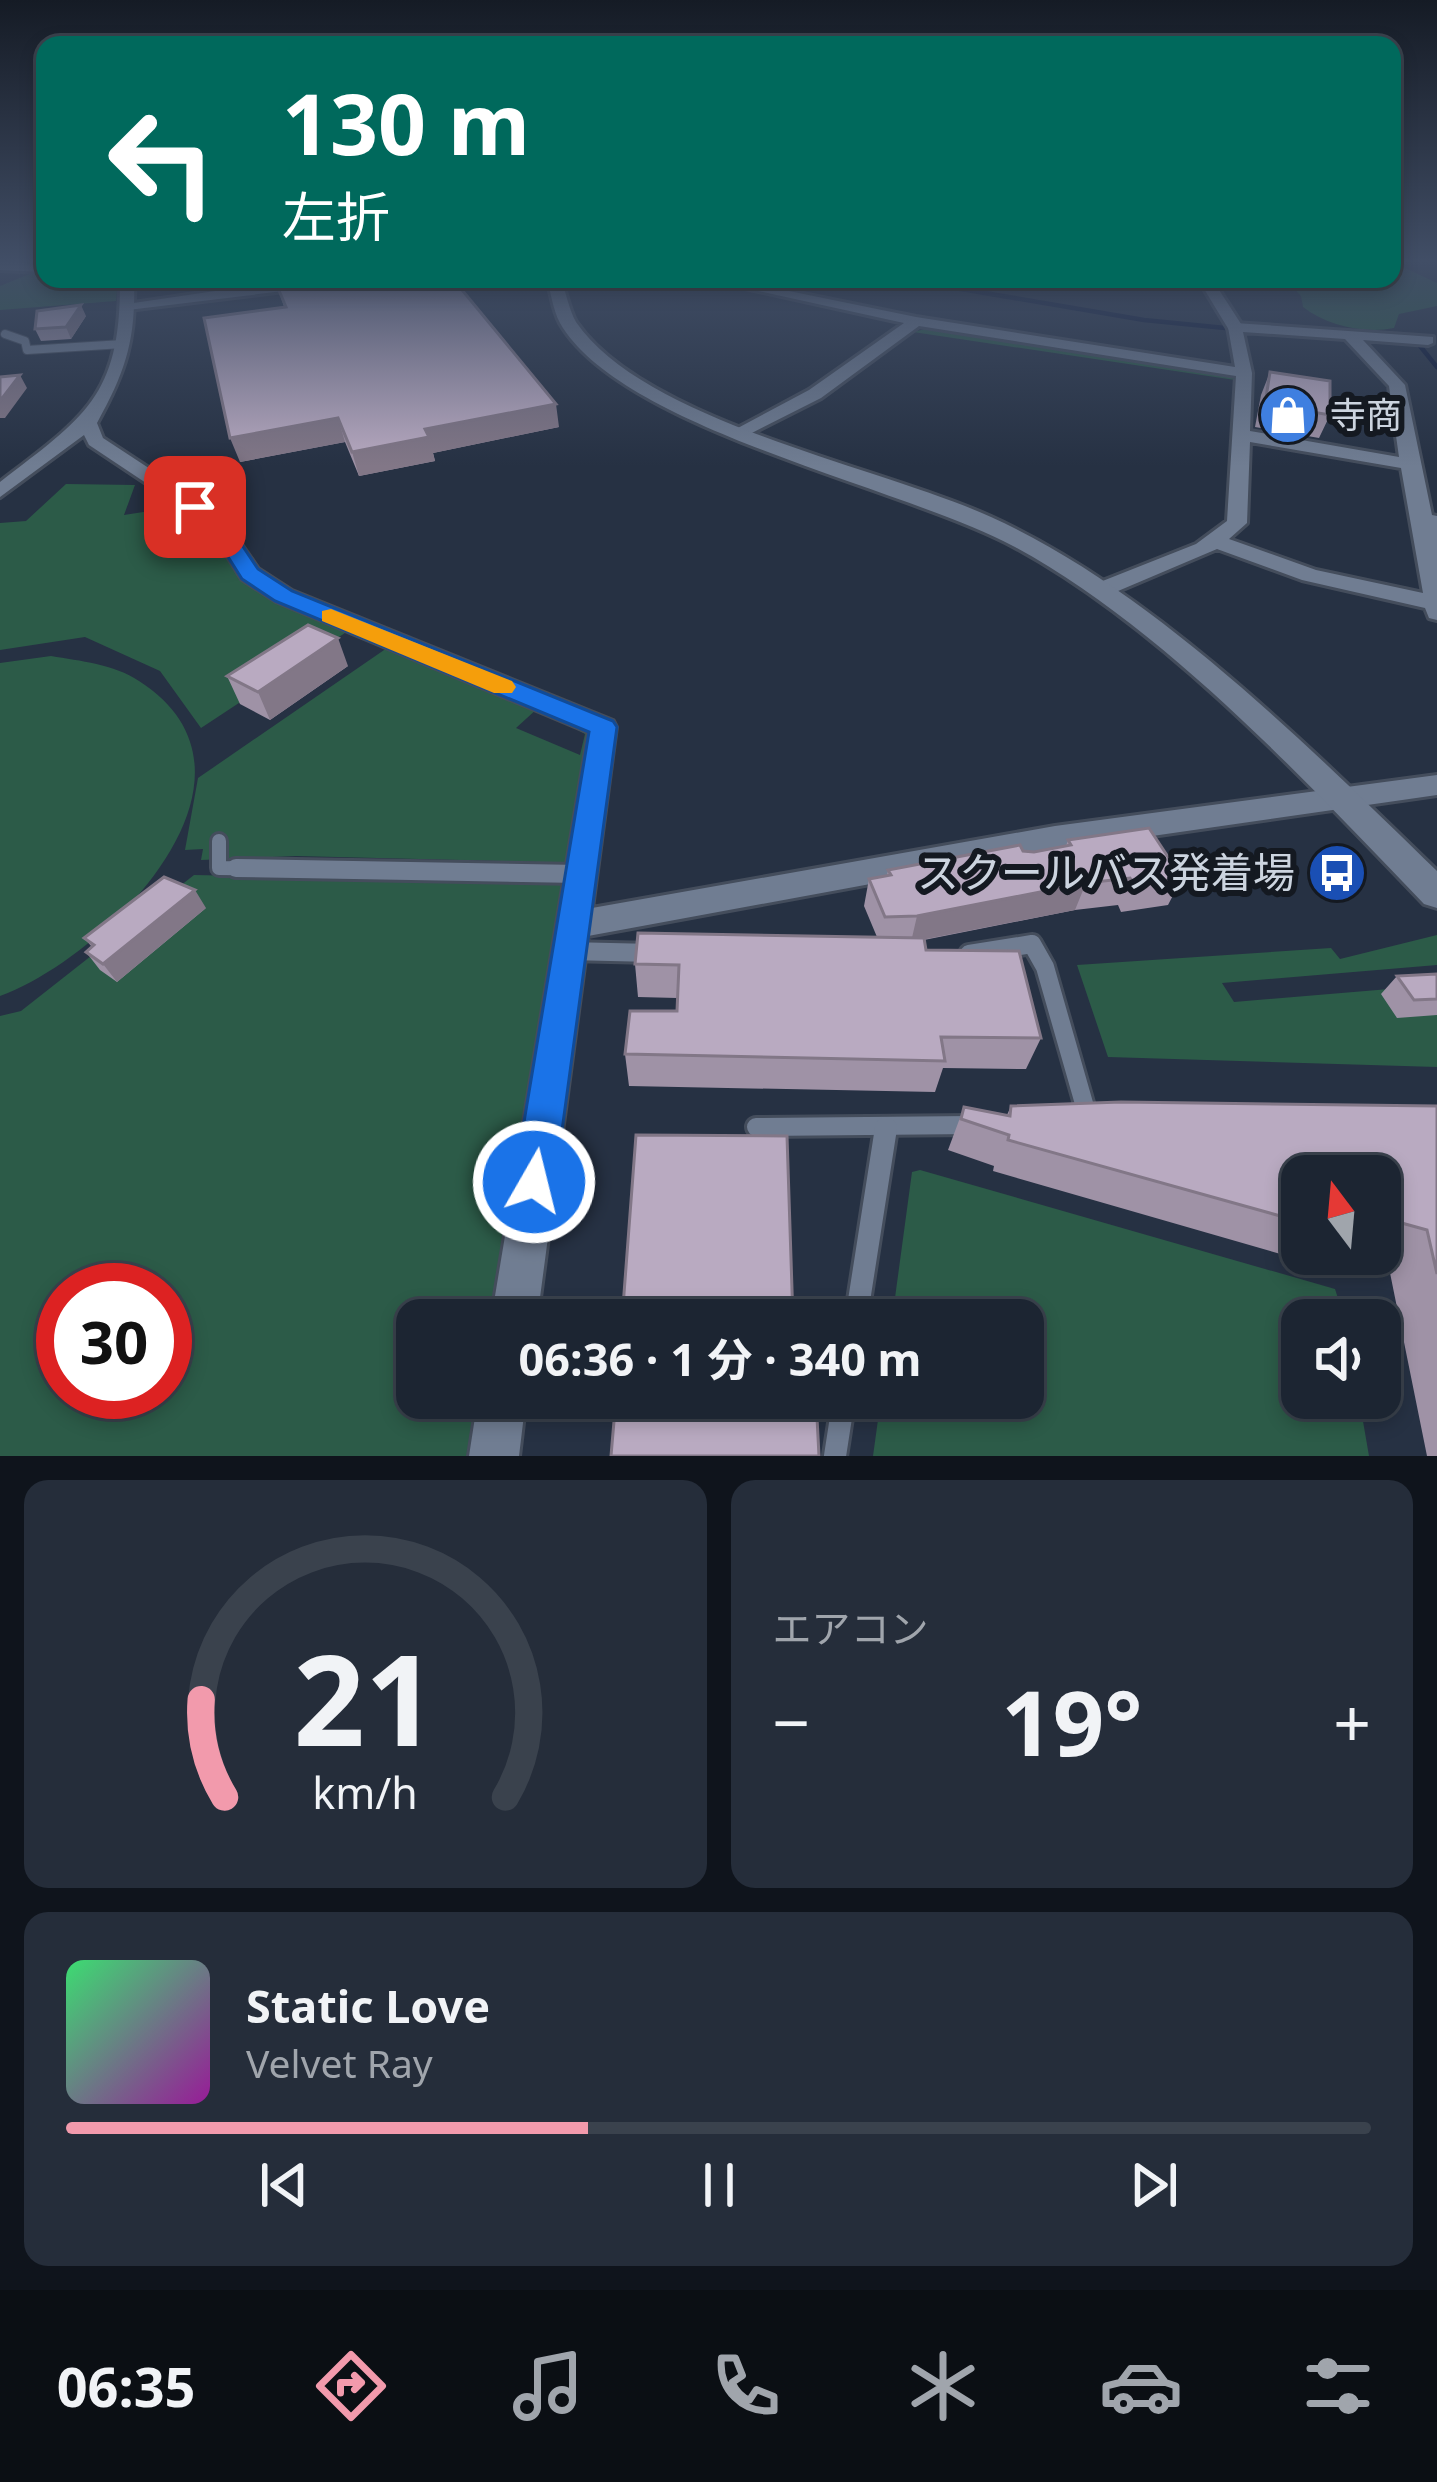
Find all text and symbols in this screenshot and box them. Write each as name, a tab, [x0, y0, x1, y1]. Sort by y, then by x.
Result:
text: 130 m	[282, 65, 530, 180]
icon: left	[84, 84, 240, 240]
text: 左折	[282, 179, 390, 253]
shop icon: 寺商	[1257, 384, 1319, 446]
place label: 寺商	[1330, 390, 1402, 439]
pin	[144, 456, 246, 558]
icon: arrive	[162, 474, 228, 540]
bus stop icon: スクールバス発着場	[1306, 842, 1368, 904]
place label: スクールバス発着場	[917, 843, 1295, 900]
position arrow	[471, 1119, 597, 1245]
north arrow	[1281, 1155, 1401, 1275]
map controls	[1281, 1155, 1401, 1419]
speed limit sign: 30	[36, 1263, 192, 1419]
button: sound	[1281, 1299, 1401, 1419]
text: 06:36 · 1 分 · 340 m	[519, 1328, 921, 1389]
text: エアコン	[773, 1601, 929, 1654]
text: 21	[294, 1613, 437, 1783]
text: 19°	[1001, 1660, 1142, 1782]
text: −	[773, 1676, 810, 1766]
text: +	[1333, 1676, 1371, 1766]
text: km/h	[313, 1763, 418, 1822]
text: Static Love	[246, 1975, 490, 2036]
text: Velvet Ray	[246, 2036, 433, 2089]
icon: previous	[251, 2152, 317, 2218]
icon: pause	[686, 2152, 752, 2218]
icon: next	[1121, 2152, 1187, 2218]
icon: directions	[309, 2344, 393, 2428]
icon: music	[506, 2344, 590, 2428]
icon: phone	[704, 2344, 788, 2428]
icon: climate	[901, 2344, 985, 2428]
icon: car	[1099, 2344, 1183, 2428]
icon: filters	[1296, 2344, 1380, 2428]
text: 06:35	[57, 2349, 195, 2423]

